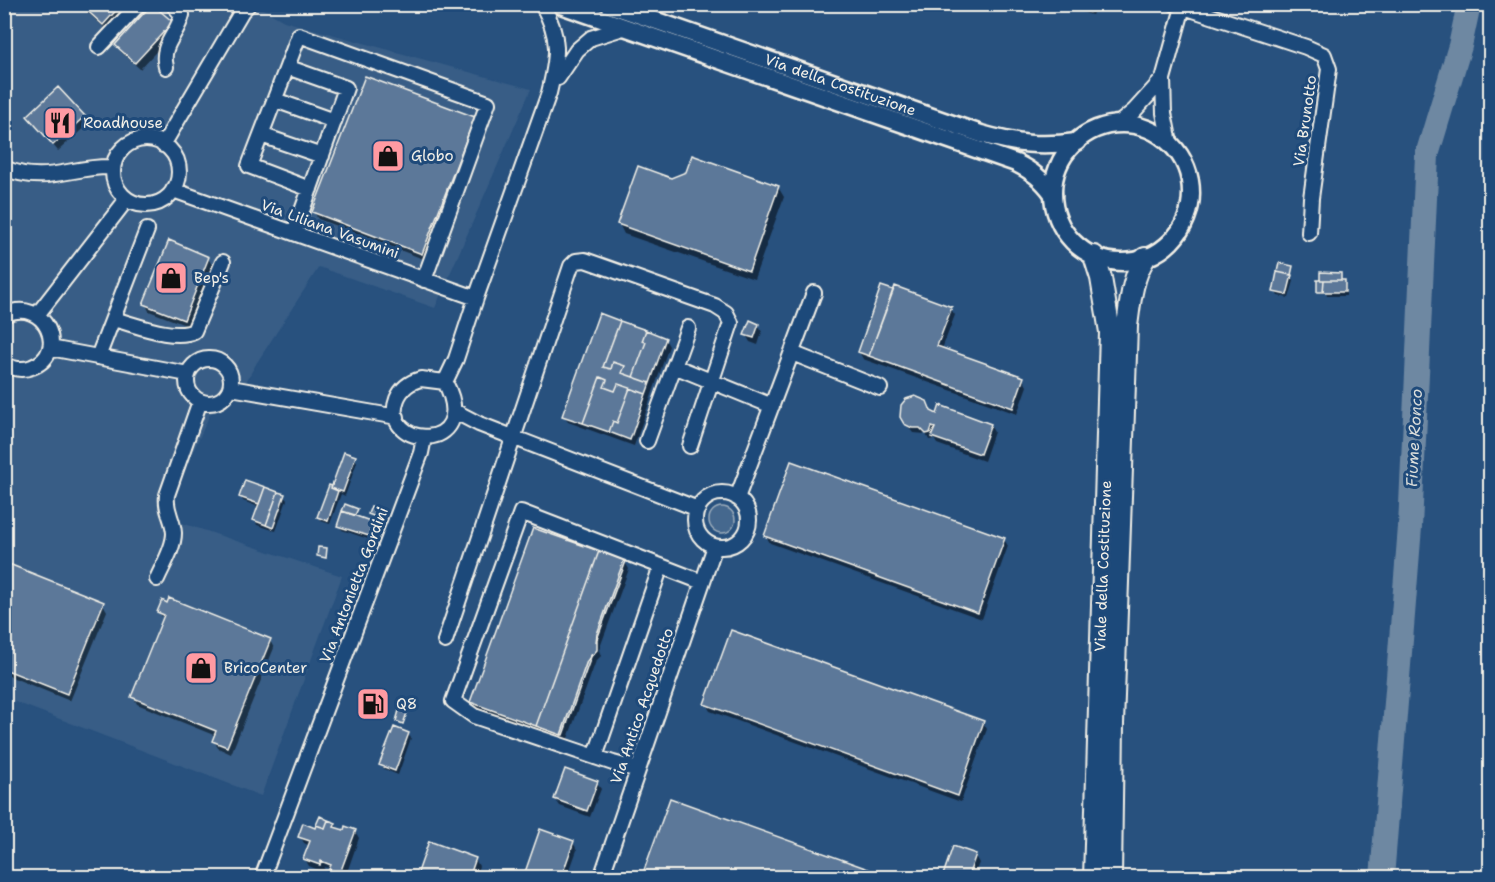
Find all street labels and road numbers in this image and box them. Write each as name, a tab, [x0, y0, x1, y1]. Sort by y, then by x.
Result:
street label: Via della Costituzione	[762, 49, 919, 121]
street label: Via Brunotto	[1289, 74, 1321, 168]
street label: Via Liliana Vasumini	[258, 195, 402, 263]
street label: Viale della Costituzione	[1090, 480, 1116, 652]
street label: Via Antonietta Gordini	[315, 504, 393, 666]
street label: Via Antico Acquedotto	[606, 625, 678, 787]

